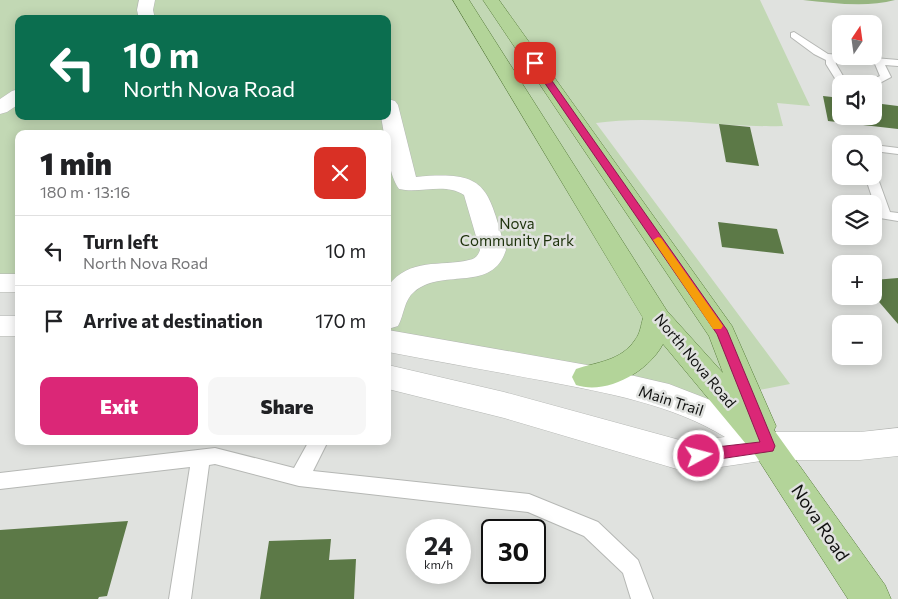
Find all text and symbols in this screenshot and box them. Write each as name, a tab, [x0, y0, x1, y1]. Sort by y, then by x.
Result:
north arrow	[832, 15, 882, 65]
map controls	[832, 15, 882, 365]
text: 10 m	[123, 32, 199, 75]
icon: left	[40, 35, 105, 100]
pin	[514, 42, 556, 84]
icon: arrive	[521, 49, 549, 77]
text: North Nova Road	[123, 75, 295, 102]
button: sound	[832, 75, 882, 125]
button: search	[832, 135, 882, 185]
text: 1 min	[40, 144, 112, 181]
button: close	[314, 147, 366, 199]
text: 180 m · 13:16	[40, 182, 130, 201]
button: layers	[832, 195, 882, 245]
park label: Nova Community Park	[460, 214, 574, 249]
text: Turn left	[83, 230, 158, 253]
icon: left	[40, 237, 68, 265]
text: 10 m	[325, 239, 366, 262]
text: North Nova Road	[83, 253, 208, 272]
button: +	[832, 255, 882, 305]
icon: arrive	[40, 307, 68, 335]
text: Arrive at destination	[83, 309, 263, 332]
text: 170 m	[315, 309, 366, 332]
street label: North Nova Road	[651, 310, 740, 411]
button: −	[832, 315, 882, 365]
button: Exit	[40, 377, 198, 435]
button: Share	[208, 377, 366, 435]
street label: Main Trail	[637, 381, 706, 419]
position arrow	[672, 429, 724, 481]
street label: Nova Road	[787, 480, 855, 565]
speed limit sign: 30	[481, 519, 546, 584]
text: 24	[424, 530, 453, 560]
text: km/h	[424, 557, 453, 571]

